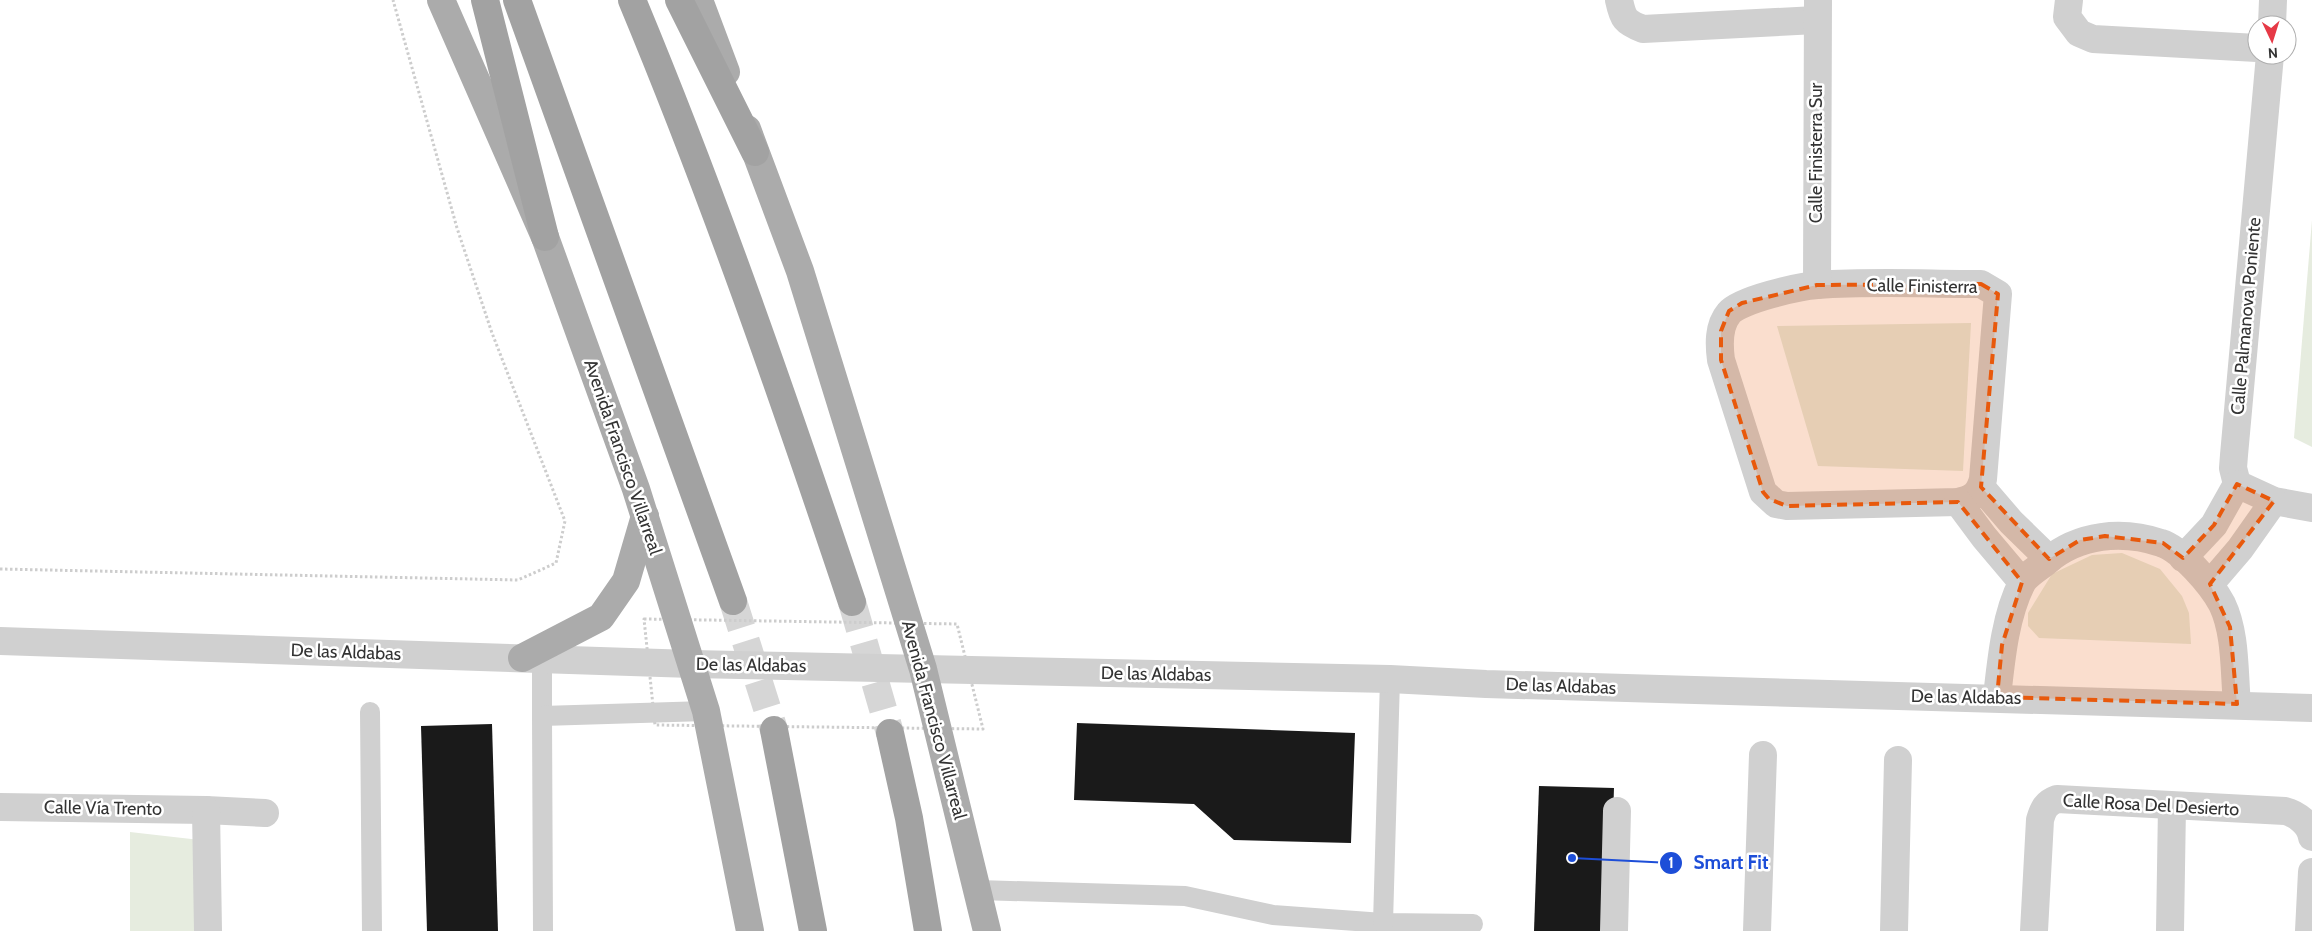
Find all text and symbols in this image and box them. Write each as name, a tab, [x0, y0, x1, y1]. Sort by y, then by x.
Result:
north arrow	[2247, 15, 2297, 65]
text: N	[2267, 44, 2278, 62]
street label: Calle Finisterra Sur	[1805, 82, 1827, 223]
street label: Calle Palmanova Poniente	[2226, 216, 2266, 416]
street label: Calle Finisterra	[1866, 274, 1978, 298]
street label: Avenida Francisco Villarreal	[579, 356, 667, 558]
street label: Avenida Francisco Villarreal	[897, 618, 971, 823]
street label: De las Aldabas	[290, 639, 402, 665]
street label: De las Aldabas	[696, 653, 806, 677]
street label: De las Aldabas	[1101, 662, 1211, 686]
street label: De las Aldabas	[1505, 673, 1617, 699]
street label: De las Aldabas	[1911, 685, 2021, 709]
street label: Calle Rosa Del Desierto	[2062, 789, 2240, 821]
street label: Calle Vía Trento	[44, 796, 162, 820]
callout: Smart Fit	[1658, 846, 1778, 880]
text: Smart Fit	[1694, 851, 1769, 874]
text: 1	[1668, 854, 1674, 872]

